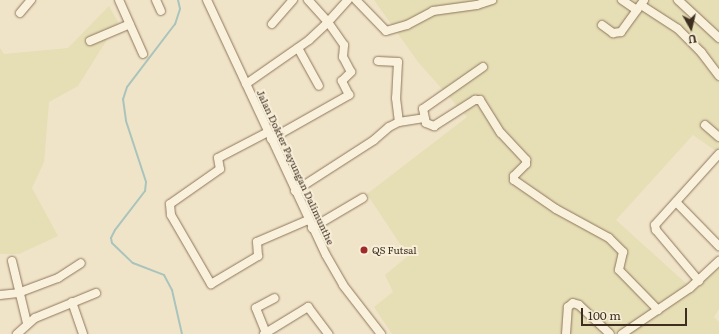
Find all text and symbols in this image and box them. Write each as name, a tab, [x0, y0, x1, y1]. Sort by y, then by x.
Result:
north arrow	[671, 8, 711, 48]
text: U	[687, 31, 698, 48]
street label: Jalan Dokter Payungan Dalimunthe	[255, 88, 337, 246]
place label: QS Futsal	[372, 244, 417, 256]
marker: QS Futsal	[359, 245, 369, 255]
scale bar	[583, 300, 689, 326]
text: 100 m	[588, 306, 621, 324]

